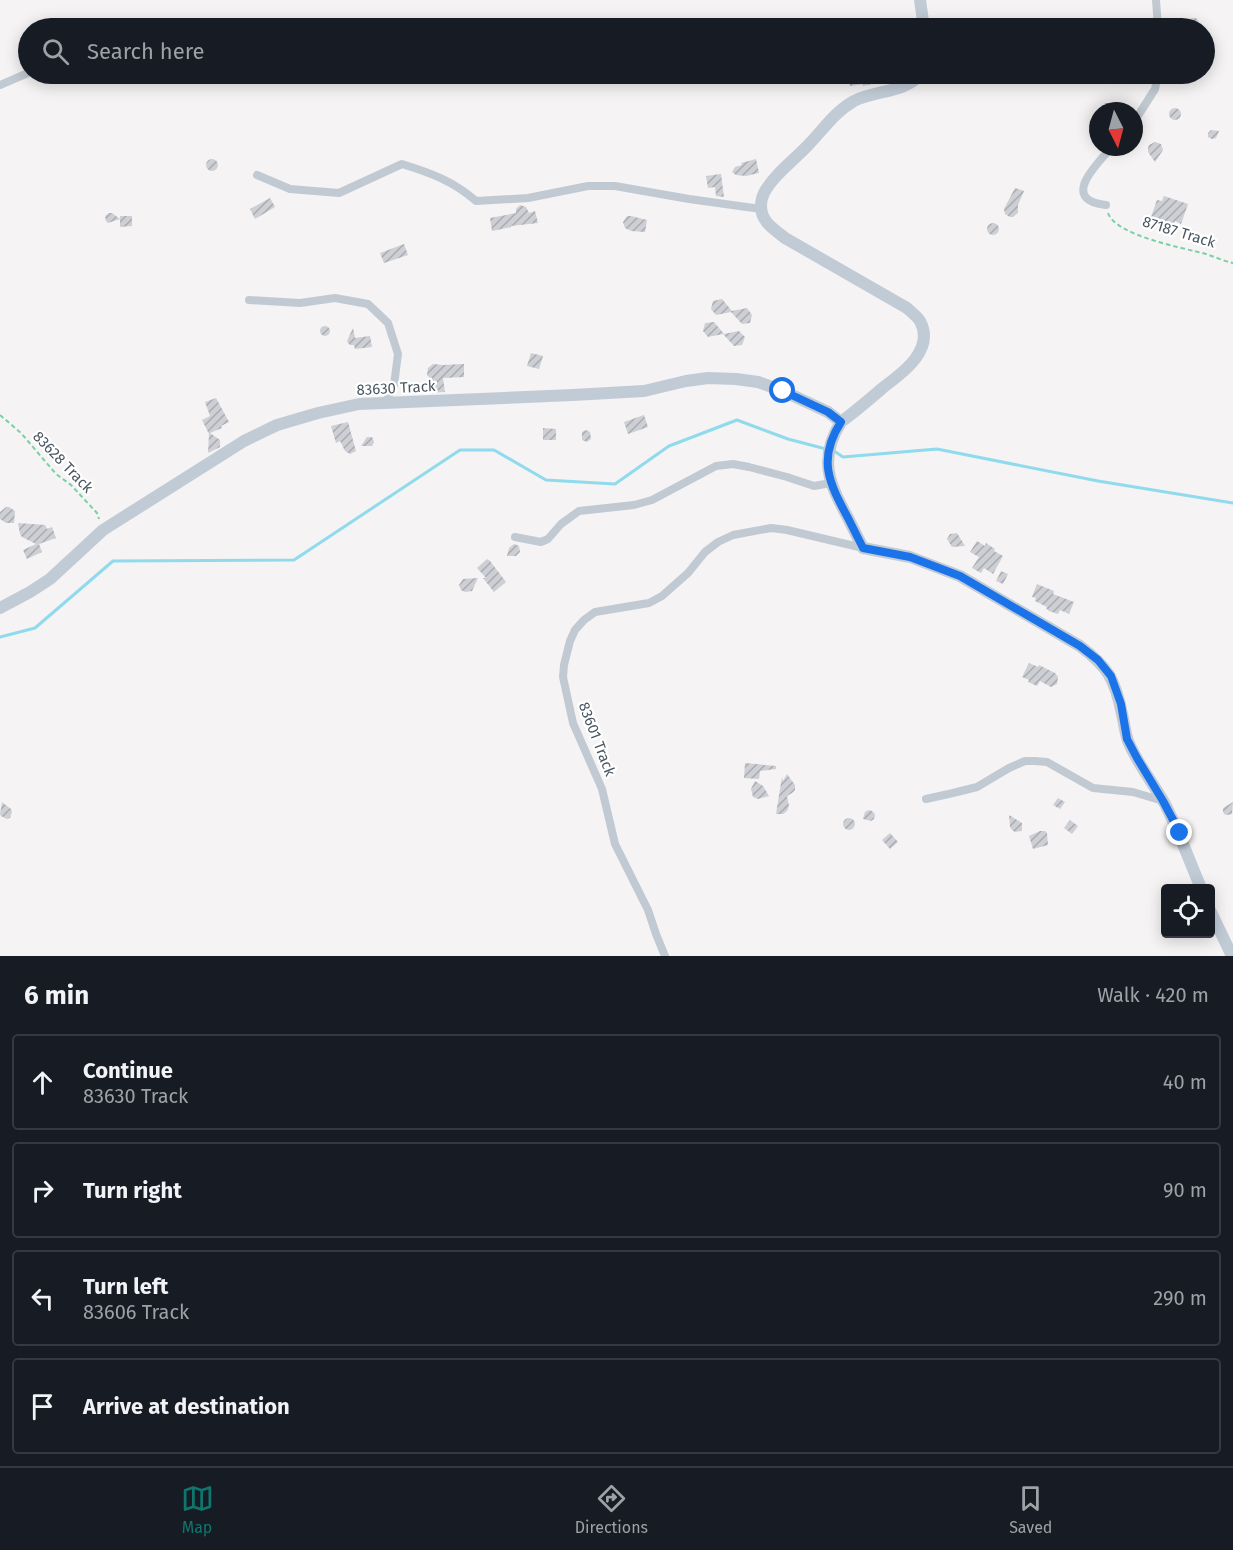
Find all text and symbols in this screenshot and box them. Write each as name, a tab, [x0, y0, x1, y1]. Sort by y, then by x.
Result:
search box	[18, 18, 1215, 84]
icon: search	[39, 35, 72, 68]
text: Search here	[87, 38, 205, 65]
north arrow	[1089, 102, 1143, 156]
street label: 87187 Track	[1140, 212, 1218, 252]
street label: 83630 Track	[356, 377, 436, 399]
route start	[769, 377, 795, 403]
street label: 83628 Track	[29, 427, 97, 497]
street label: 83601 Track	[575, 699, 619, 779]
route end	[1166, 819, 1192, 845]
map controls	[1161, 884, 1215, 938]
button: locate	[1161, 884, 1215, 938]
text: 6 min	[24, 980, 89, 1011]
text: Walk · 420 m	[1097, 983, 1209, 1007]
text: Continue	[83, 1057, 173, 1084]
icon: ahead	[26, 1066, 59, 1099]
text: 40 m	[1163, 1070, 1207, 1094]
text: 83630 Track	[83, 1084, 188, 1108]
icon: right	[26, 1174, 59, 1207]
text: Turn right	[83, 1177, 182, 1204]
text: 90 m	[1163, 1178, 1207, 1202]
text: Turn left	[83, 1273, 168, 1300]
icon: left	[26, 1282, 59, 1315]
text: 290 m	[1153, 1286, 1207, 1310]
text: 83606 Track	[83, 1300, 189, 1324]
icon: arrive	[26, 1390, 59, 1423]
text: Arrive at destination	[83, 1393, 290, 1420]
tab: Map	[181, 1482, 214, 1537]
tab: Directions	[575, 1482, 648, 1537]
tab: Saved	[1009, 1482, 1052, 1537]

